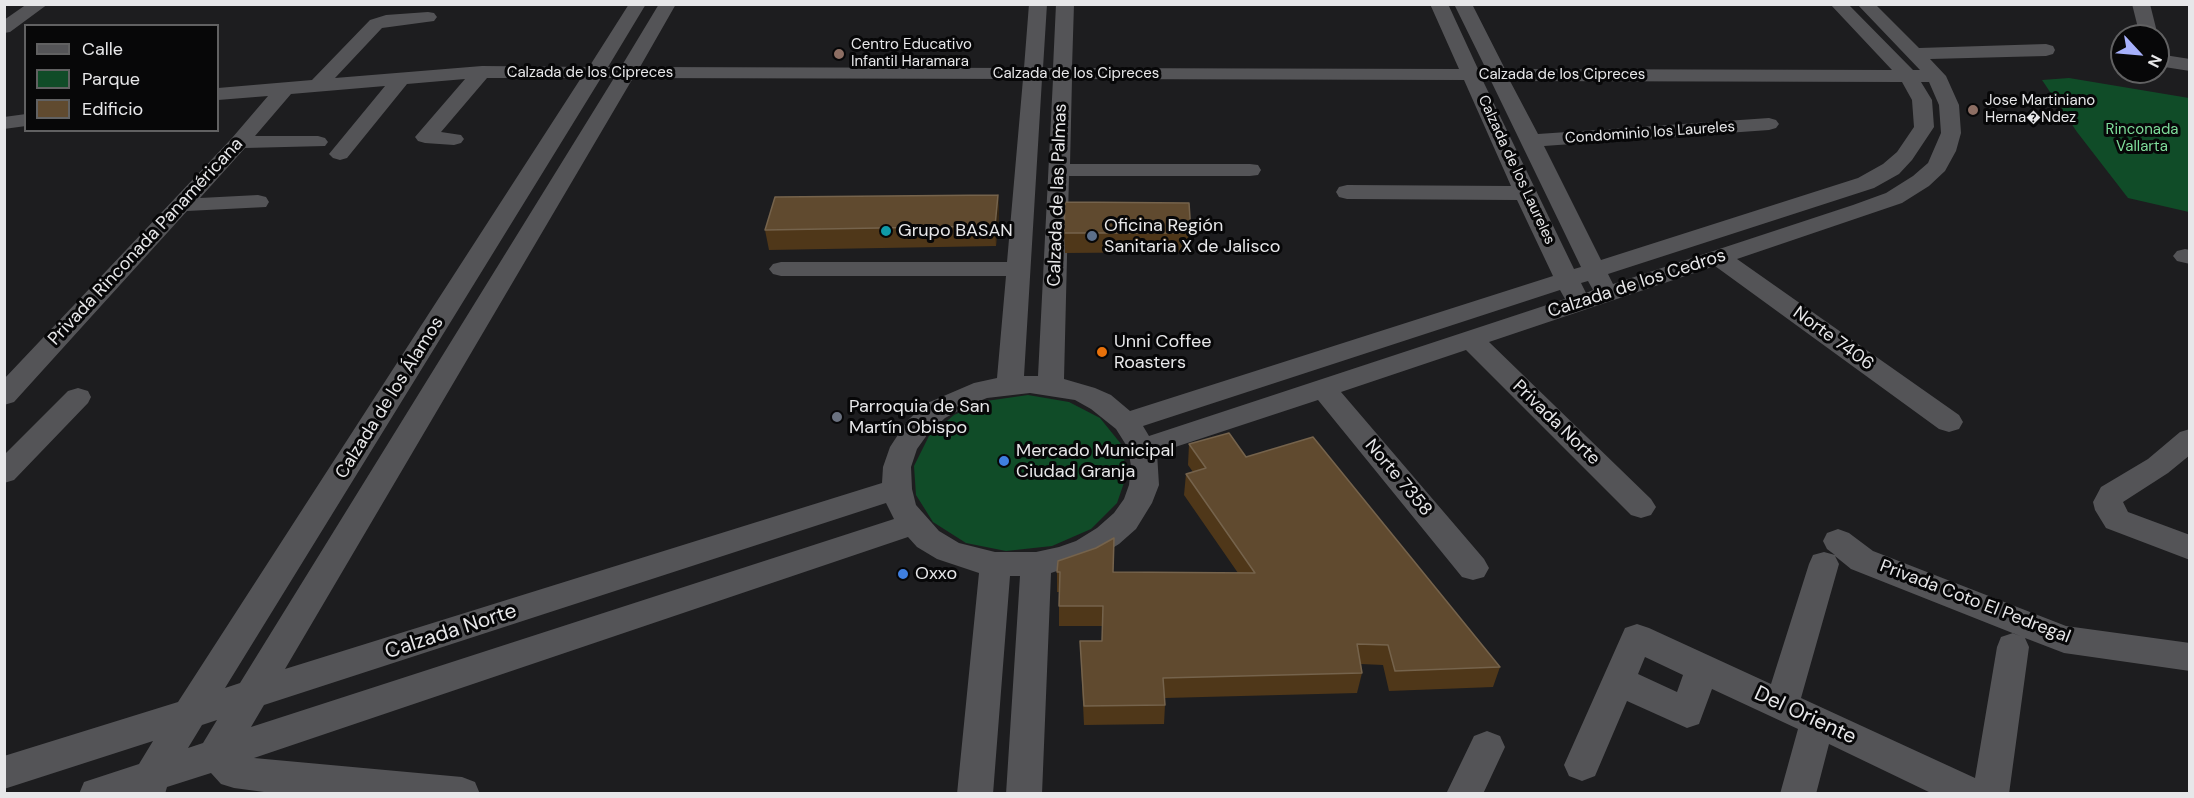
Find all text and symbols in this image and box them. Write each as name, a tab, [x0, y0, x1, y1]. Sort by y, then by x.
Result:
legend	[24, 24, 219, 132]
north arrow	[2110, 24, 2170, 84]
place label: Centro Educativo Infantil Haramara	[851, 36, 972, 71]
text: Calle	[82, 37, 123, 61]
marker: Centro Educativo Infantil Haramara	[832, 47, 846, 61]
text: N	[2143, 51, 2167, 71]
street label: Calzada de los Cipreces	[507, 64, 673, 82]
street label: Calzada de los Cipreces	[993, 65, 1159, 83]
street label: Calzada de los Cipreces	[1479, 66, 1645, 84]
text: Parque	[82, 67, 140, 91]
place label: Jose Martiniano Herna�Ndez	[1985, 92, 2095, 127]
street label: Calzada de los Laureles	[1474, 93, 1558, 247]
text: Edificio	[82, 97, 143, 121]
street label: Calzada de las Palmas	[1044, 103, 1072, 287]
marker: Jose Martiniano Herna�Ndez	[1966, 103, 1980, 117]
street label: Condominio los Laureles	[1564, 118, 1736, 148]
park label: Rinconada Vallarta	[2106, 121, 2178, 156]
street label: Privada Rinconada Panaméricana	[44, 134, 248, 350]
place label: Oficina Región Sanitaria X de Jalisco	[1104, 215, 1280, 258]
place label: Grupo BASAN	[898, 220, 1013, 242]
marker: Grupo BASAN	[879, 224, 893, 238]
marker: Oficina Región Sanitaria X de Jalisco	[1085, 229, 1099, 243]
street label: Calzada de los Cedros	[1545, 245, 1729, 323]
street label: Norte 7406	[1788, 302, 1878, 376]
street label: Calzada de los Álamos	[331, 313, 449, 483]
place label: Unni Coffee Roasters	[1114, 331, 1211, 374]
marker: Unni Coffee Roasters	[1095, 345, 1109, 359]
street label: Privada Norte	[1508, 376, 1604, 470]
place label: Parroquia de San Martín Obispo	[849, 396, 990, 438]
marker: Parroquia de San Martín Obispo	[830, 410, 844, 424]
street label: Norte 7358	[1360, 435, 1436, 521]
place label: Mercado Municipal Ciudad Granja	[1016, 440, 1174, 482]
marker: Mercado Municipal Ciudad Granja	[997, 454, 1011, 468]
street label: Privada Coto El Pedregal	[1877, 556, 2073, 648]
place label: Oxxo	[915, 563, 957, 585]
marker: Oxxo	[896, 567, 910, 581]
street label: Calzada Norte	[382, 599, 520, 665]
street label: Del Oriente	[1750, 681, 1860, 751]

